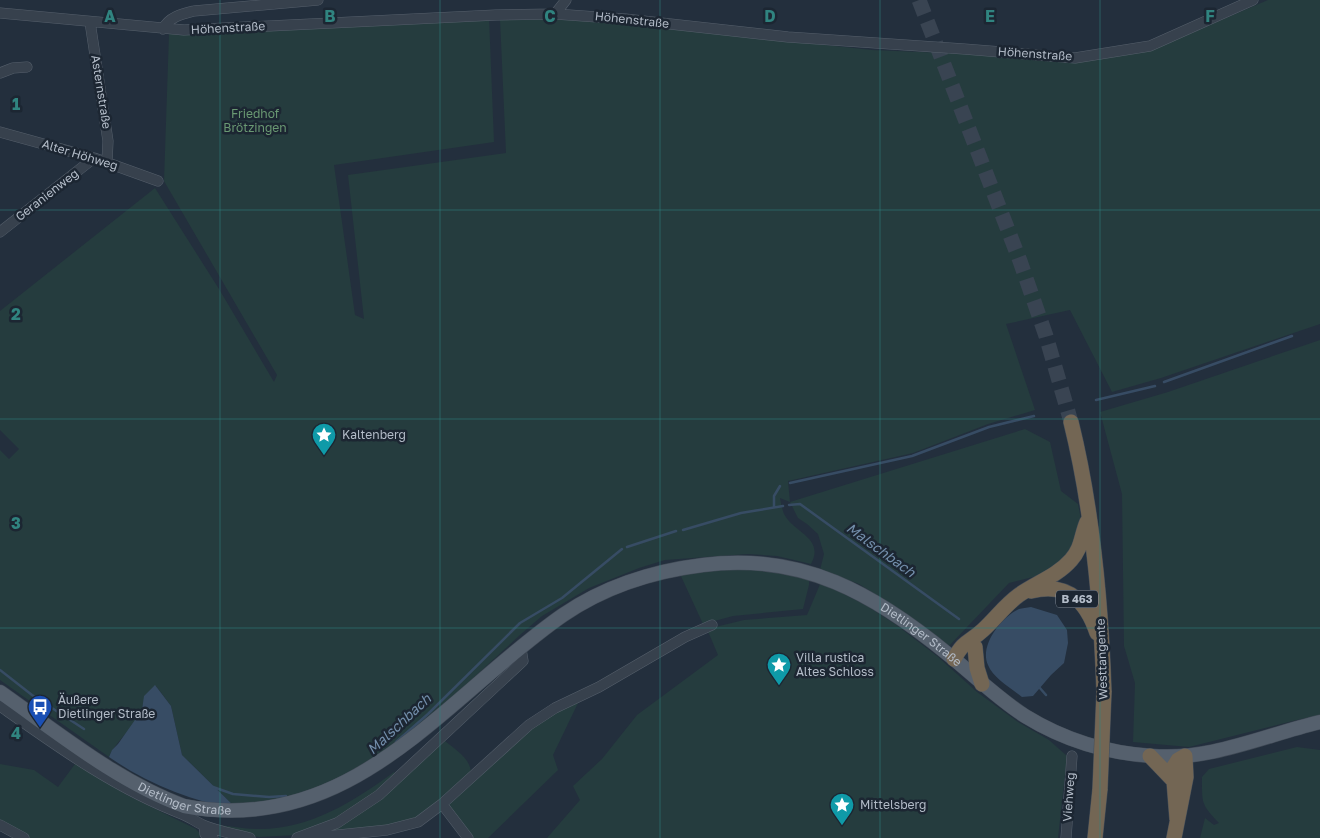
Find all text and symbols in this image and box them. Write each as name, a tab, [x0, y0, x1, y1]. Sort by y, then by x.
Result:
text: A	[104, 6, 116, 26]
text: B	[324, 6, 336, 26]
text: C	[544, 6, 556, 26]
text: D	[764, 6, 776, 26]
text: E	[985, 6, 995, 26]
text: F	[1205, 6, 1215, 26]
street label: Höhenstraße	[594, 8, 670, 31]
street label: Höhenstraße	[190, 18, 266, 37]
street label: Höhenstraße	[997, 43, 1073, 64]
street label: Asternstraße	[88, 54, 115, 130]
text: 1	[12, 94, 20, 114]
park label: Friedhof Brötzingen	[223, 106, 287, 135]
street label: Alter Höhweg	[40, 136, 120, 173]
street label: Geranienweg	[12, 165, 81, 224]
text: 2	[11, 304, 21, 324]
place icon: Kaltenberg	[311, 422, 337, 456]
place label: Kaltenberg	[342, 427, 406, 442]
text: 3	[11, 513, 21, 533]
water label: Malschbach	[844, 519, 920, 581]
road number: B 463	[1056, 590, 1098, 608]
street label: Dietlinger Straße	[878, 599, 965, 669]
street label: Westtangente	[1093, 618, 1110, 700]
place label: Villa rustica Altes Schloss	[796, 650, 874, 679]
place icon: Villa rustica Altes Schloss	[766, 652, 792, 686]
water label: Malschbach	[363, 689, 435, 757]
place label: Äußere Dietlinger Straße	[58, 692, 155, 721]
bus stop icon: Äußere Dietlinger Straße	[27, 694, 53, 728]
text: 4	[11, 723, 21, 743]
street label: Viehweg	[1059, 772, 1078, 822]
street label: Dietlinger Straße	[135, 778, 231, 818]
place icon: Mittelsberg	[829, 792, 855, 826]
place label: Mittelsberg	[860, 797, 926, 812]

